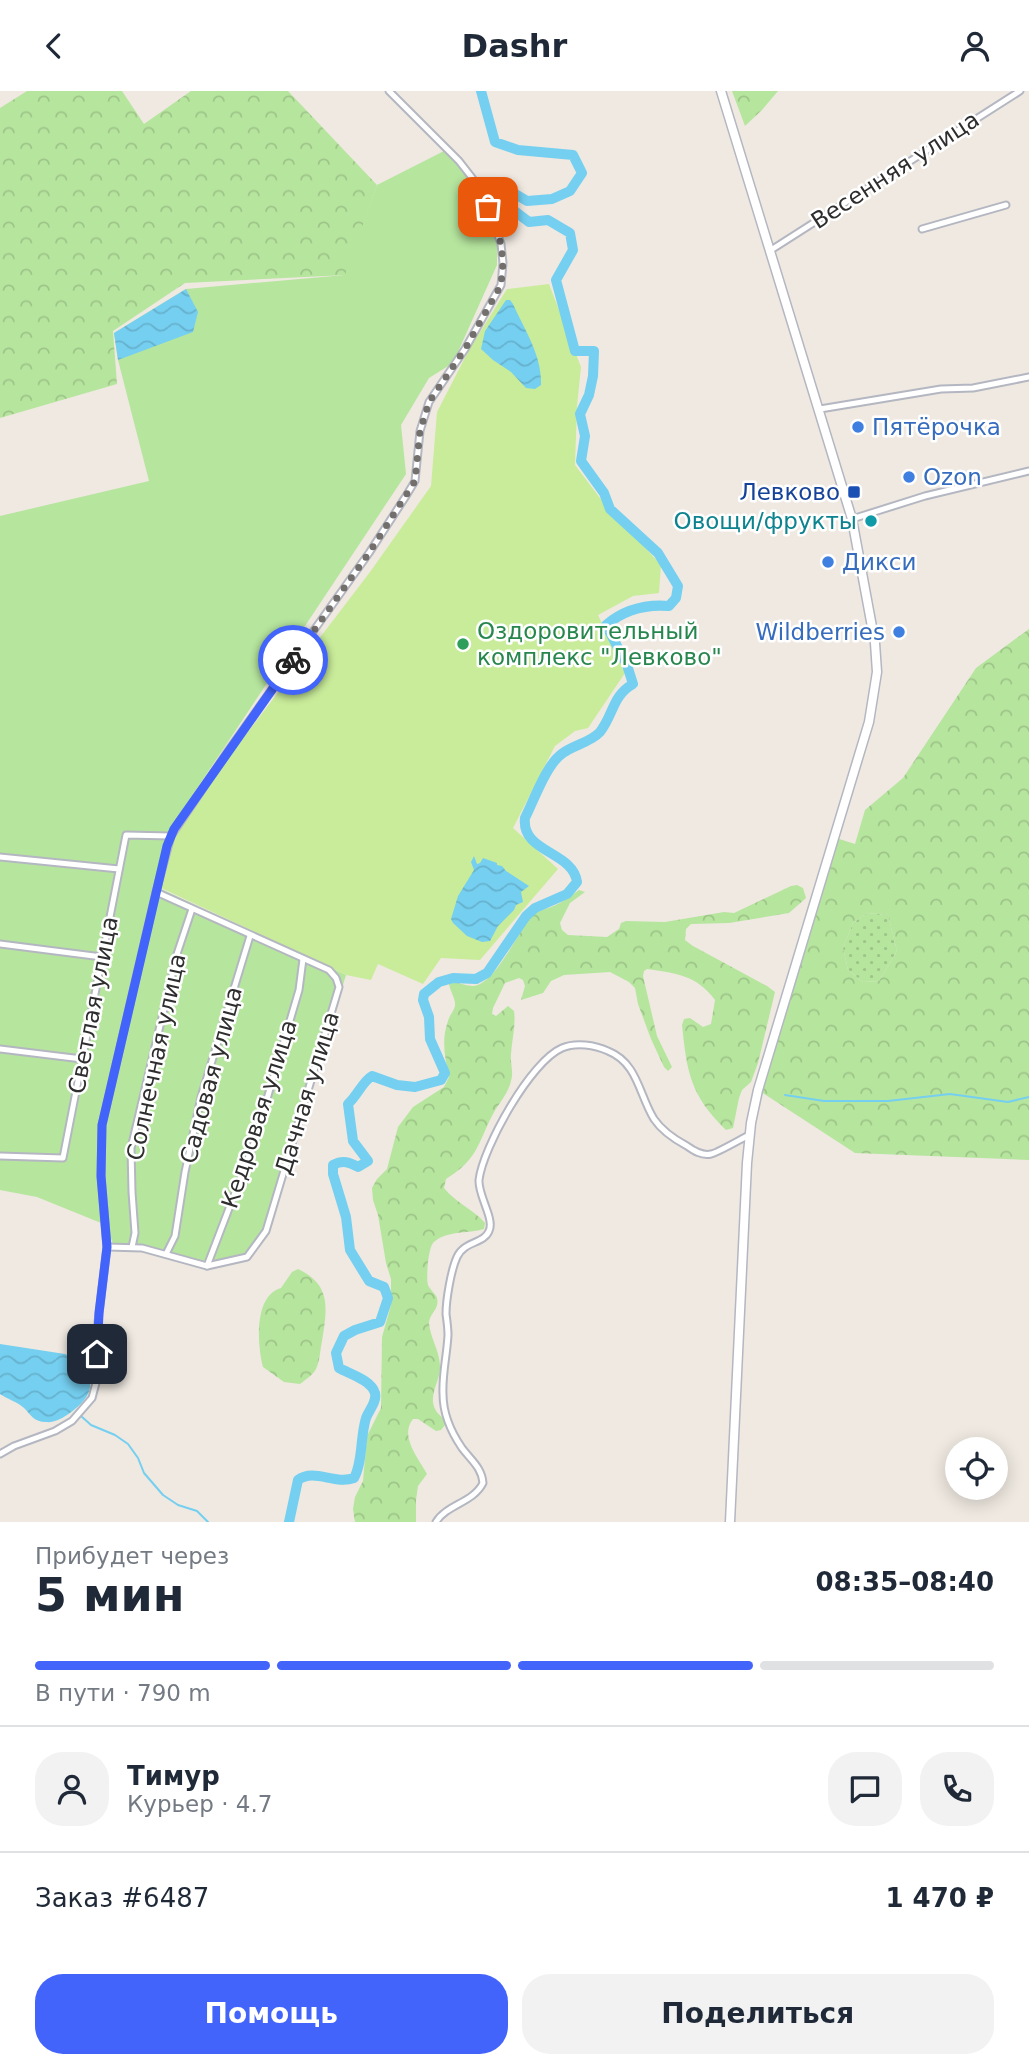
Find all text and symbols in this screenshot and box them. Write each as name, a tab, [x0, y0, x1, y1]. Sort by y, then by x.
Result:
icon: back	[35, 27, 73, 65]
text: Dashr	[462, 27, 567, 65]
icon: person	[956, 27, 994, 65]
street label: Весенняя улица	[806, 106, 984, 234]
pin	[458, 177, 518, 237]
icon: bag	[469, 188, 507, 226]
place label: Пятёрочка	[872, 414, 1001, 440]
marker: Пятёрочка	[850, 419, 866, 435]
place label: Ozon	[923, 464, 982, 490]
marker: Ozon	[901, 469, 917, 485]
place label: Левково	[739, 479, 840, 505]
marker: Левково	[846, 484, 862, 500]
place label: Овощи/фрукты	[674, 508, 857, 534]
marker: Овощи/фрукты	[863, 513, 879, 529]
place label: Дикси	[842, 549, 916, 575]
marker: Дикси	[820, 554, 836, 570]
place label: Оздоровительный комплекс "Левково"	[477, 618, 722, 670]
place label: Wildberries	[756, 619, 885, 645]
marker: Wildberries	[891, 624, 907, 640]
courier	[258, 625, 328, 695]
marker: Оздоровительный комплекс "Левково"	[455, 636, 471, 652]
icon: bike	[274, 641, 312, 679]
street label: Светлая улица	[63, 914, 123, 1096]
street label: Солнечная улица	[121, 951, 191, 1163]
street label: Садовая улица	[175, 984, 247, 1166]
street label: Дачная улица	[270, 1008, 344, 1178]
street label: Кедровая улица	[216, 1016, 302, 1212]
pin	[67, 1324, 127, 1384]
icon: home	[78, 1335, 116, 1373]
map controls	[945, 1437, 1008, 1500]
button: locate	[945, 1437, 1008, 1500]
text: Прибудет через	[35, 1543, 229, 1569]
text: 08:35–08:40	[815, 1567, 994, 1597]
text: 5 мин	[35, 1568, 185, 1622]
text: В пути · 790 m	[35, 1680, 211, 1706]
button: person	[35, 1752, 109, 1826]
button: chat	[828, 1752, 902, 1826]
button: phone	[920, 1752, 994, 1826]
text: Тимур	[127, 1761, 220, 1791]
text: Курьер · 4.7	[127, 1791, 272, 1817]
text: Заказ #6487	[35, 1883, 209, 1913]
text: 1 470 ₽	[885, 1883, 994, 1913]
button: Помощь	[35, 1974, 508, 2054]
button: Поделиться	[522, 1974, 994, 2054]

